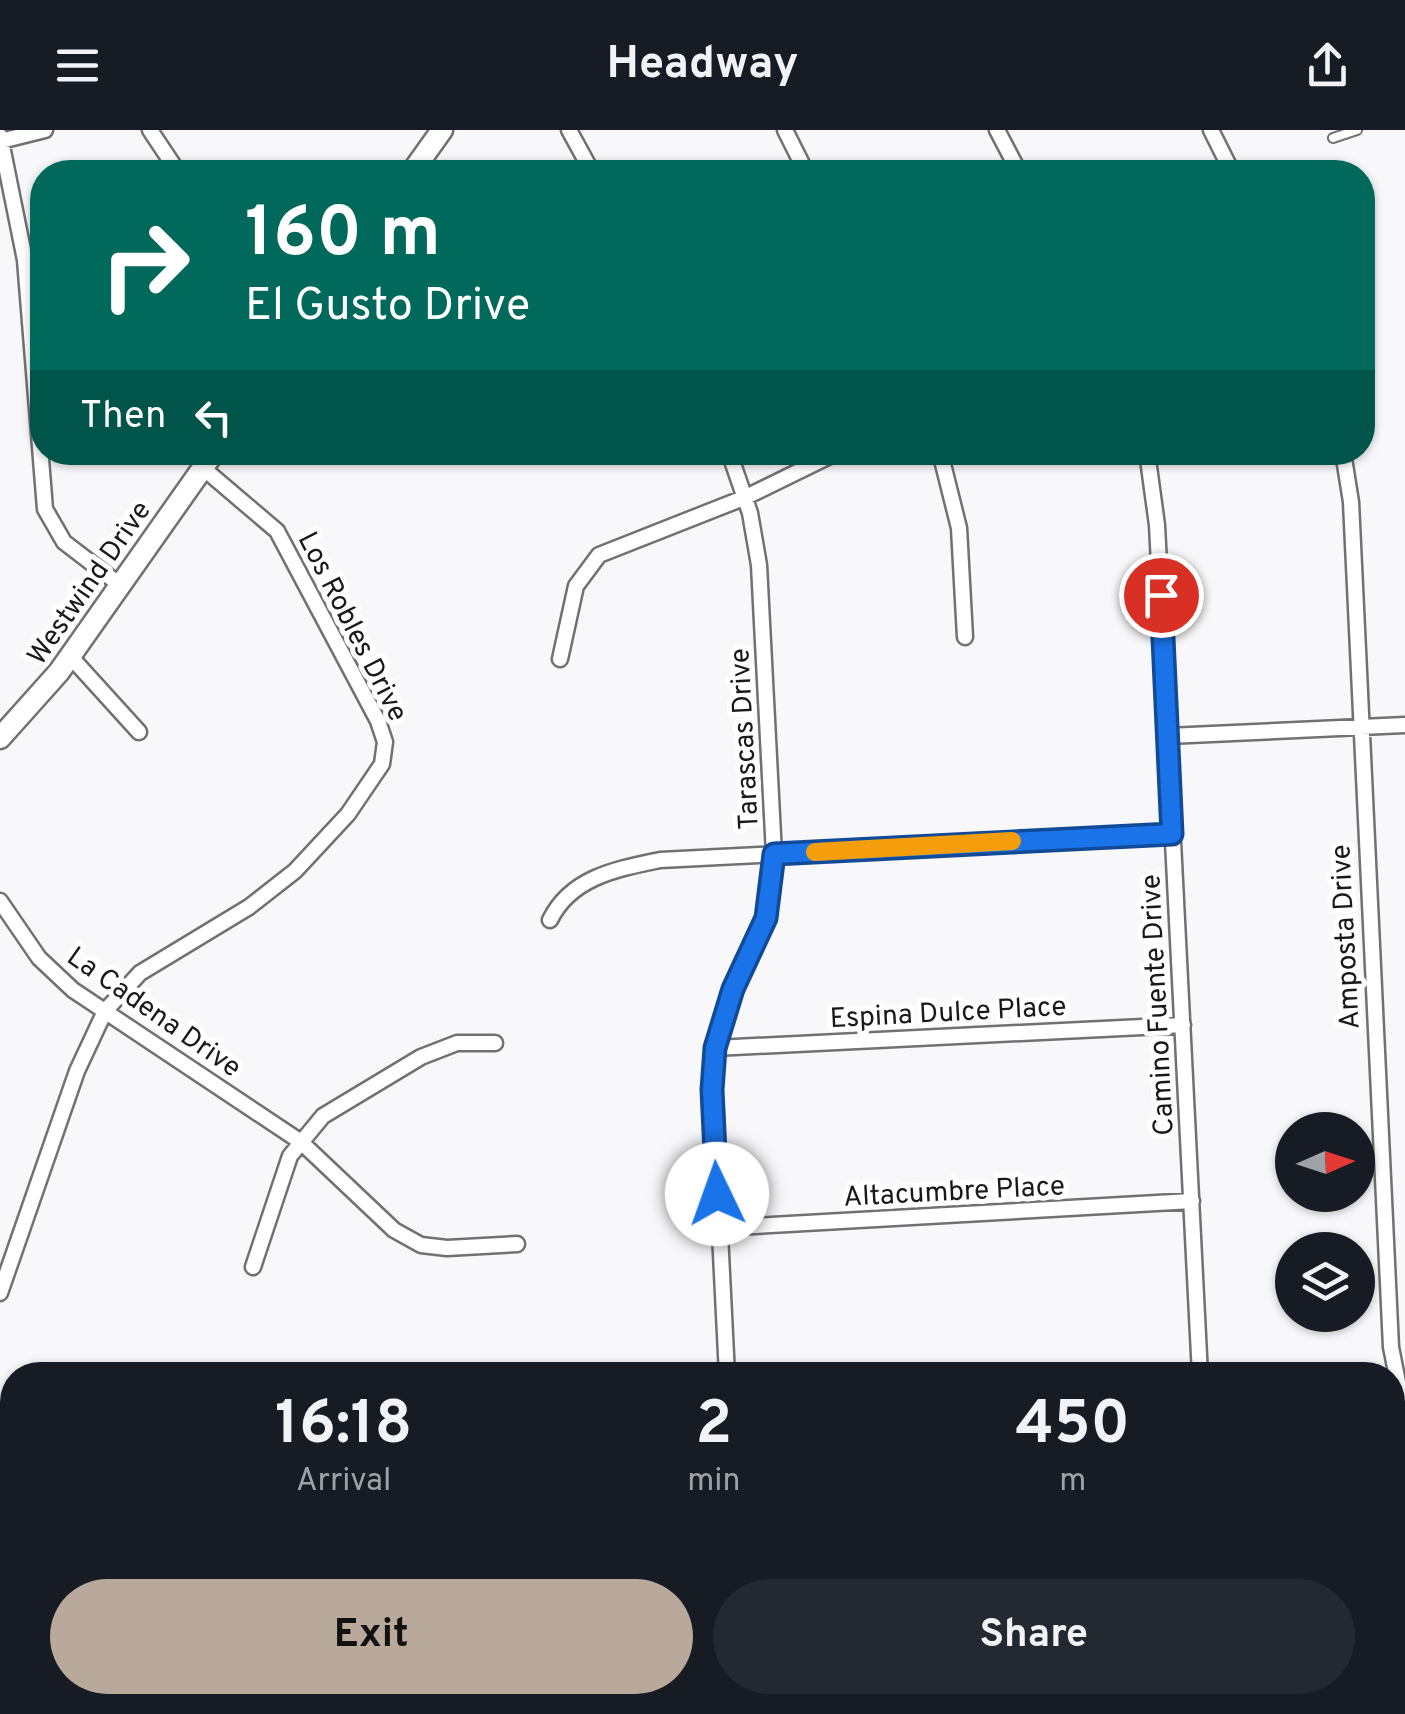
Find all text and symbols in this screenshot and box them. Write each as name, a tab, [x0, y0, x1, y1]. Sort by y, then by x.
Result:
text: Headway	[606, 37, 799, 94]
icon: menu	[50, 38, 105, 93]
icon: share	[1300, 38, 1355, 93]
text: 160 m	[245, 192, 441, 281]
icon: right	[80, 200, 210, 330]
text: El Gusto Drive	[245, 279, 530, 336]
icon: left	[186, 390, 241, 445]
text: Then	[80, 393, 166, 442]
street label: Westwind Drive	[20, 494, 160, 673]
street label: Los Robles Drive	[288, 526, 415, 728]
pin	[1119, 553, 1204, 638]
icon: arrive	[1134, 568, 1189, 623]
street label: Tarascas Drive	[723, 647, 769, 831]
street label: Amposta Drive	[1324, 843, 1370, 1030]
street label: Camino Fuente Drive	[1134, 873, 1184, 1136]
street label: La Cadena Drive	[59, 940, 248, 1087]
street label: Espina Dulce Place	[829, 990, 1067, 1038]
north arrow	[1275, 1112, 1375, 1212]
map controls	[1275, 1112, 1375, 1332]
position arrow	[665, 1142, 769, 1246]
street label: Altacumbre Place	[842, 1169, 1066, 1217]
button: layers	[1275, 1232, 1375, 1332]
text: 16:18	[275, 1389, 412, 1465]
text: 2	[695, 1389, 732, 1465]
text: 450	[1015, 1389, 1130, 1465]
text: Arrival	[296, 1462, 391, 1502]
text: min	[687, 1462, 740, 1502]
text: m	[1059, 1462, 1086, 1502]
button: Exit	[50, 1579, 693, 1694]
button: Share	[713, 1579, 1355, 1694]

